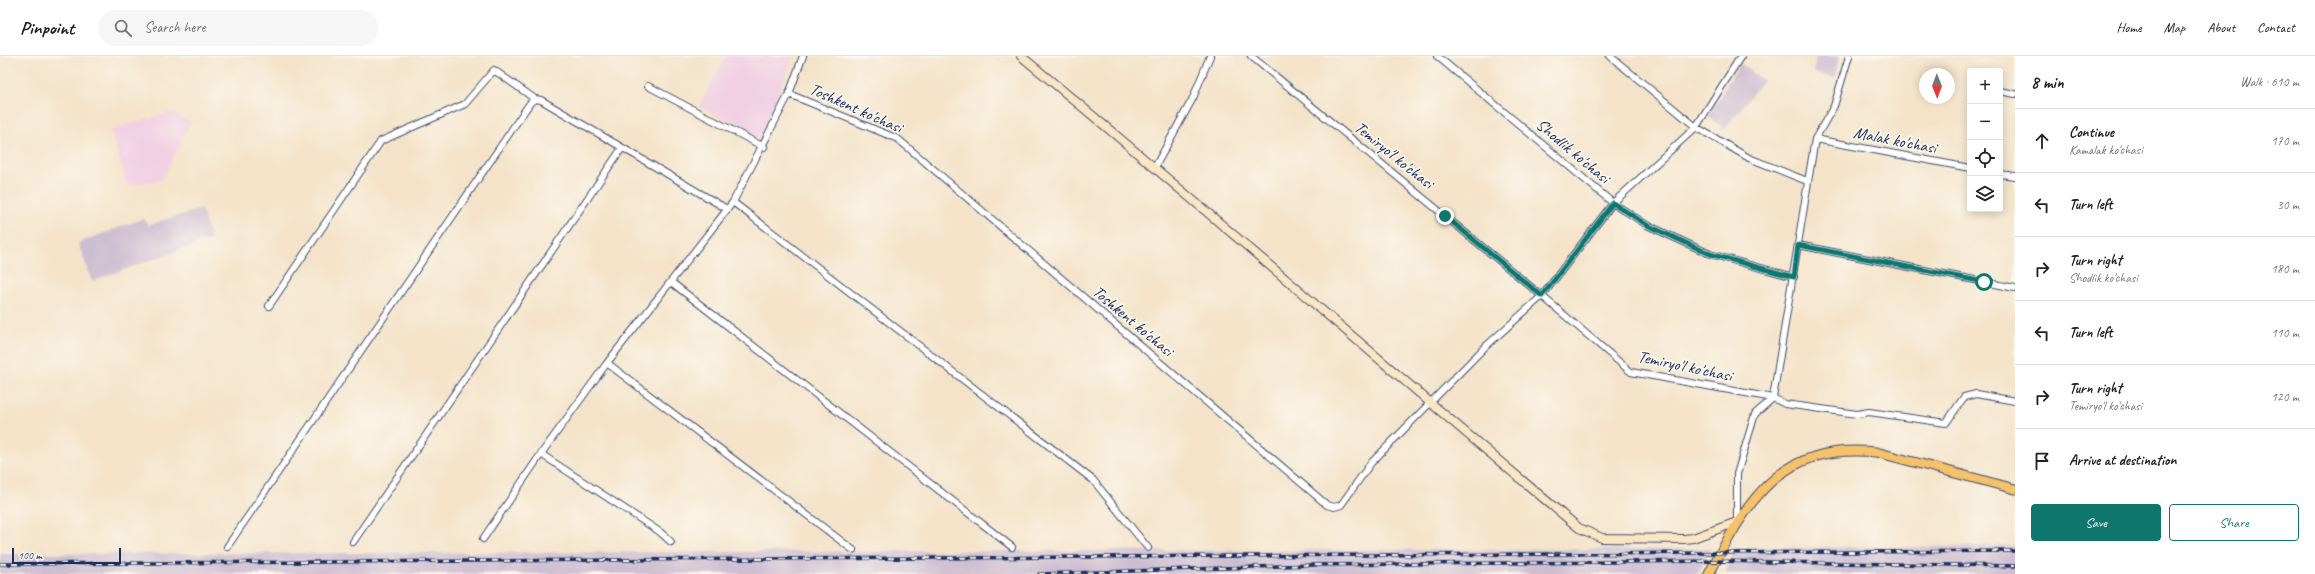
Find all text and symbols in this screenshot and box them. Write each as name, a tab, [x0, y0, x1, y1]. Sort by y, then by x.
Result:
search box	[98, 10, 378, 46]
text: Pinpoint	[20, 16, 74, 40]
icon: search	[112, 17, 134, 39]
text: Search here	[144, 18, 205, 37]
text: Home	[2116, 19, 2142, 36]
text: Map	[2164, 19, 2185, 36]
text: About	[2207, 19, 2235, 36]
text: Contact	[2257, 19, 2295, 36]
north arrow	[1919, 68, 1955, 104]
map controls	[1967, 68, 2003, 212]
button: +	[1967, 68, 2003, 104]
text: 8 min	[2031, 72, 2064, 93]
text: Walk · 610 m	[2240, 74, 2299, 90]
street label: Toshkent ko'chasi	[806, 78, 907, 139]
button: −	[1967, 104, 2003, 140]
street label: Shodlik ko'chasi	[1532, 114, 1616, 189]
street label: Temiryo'l ko'chasi	[1350, 117, 1439, 194]
street label: Malak ko'chasi	[1852, 122, 1940, 159]
text: Continue	[2069, 123, 2114, 142]
icon: ahead	[2031, 130, 2053, 152]
text: 170 m	[2271, 133, 2299, 149]
button: locate	[1967, 140, 2003, 176]
text: Kamalak ko'chasi	[2069, 142, 2143, 158]
button: layers	[1967, 176, 2003, 212]
icon: left	[2031, 194, 2053, 216]
text: Turn left	[2069, 195, 2112, 214]
text: 30 m	[2277, 197, 2299, 213]
route end	[1436, 207, 1454, 225]
text: Turn right	[2069, 251, 2122, 270]
icon: right	[2031, 258, 2053, 280]
text: 180 m	[2271, 261, 2299, 277]
text: Shodlik ko'chasi	[2069, 270, 2138, 286]
route start	[1975, 273, 1993, 291]
street label: Toshkent ko'chasi	[1088, 281, 1179, 362]
icon: left	[2031, 322, 2053, 344]
text: Turn left	[2069, 323, 2112, 342]
text: 110 m	[2271, 325, 2299, 341]
street label: Temiryo'l ko'chasi	[1636, 346, 1736, 387]
text: Turn right	[2069, 379, 2122, 398]
icon: right	[2031, 386, 2053, 408]
text: 120 m	[2271, 389, 2299, 405]
text: Temiryo'l ko'chasi	[2069, 398, 2142, 414]
icon: arrive	[2031, 450, 2053, 472]
text: Arrive at destination	[2069, 451, 2176, 470]
button: Save	[2031, 504, 2161, 541]
button: Share	[2169, 504, 2299, 541]
scale bar	[12, 546, 121, 565]
text: 100 m	[18, 548, 42, 562]

